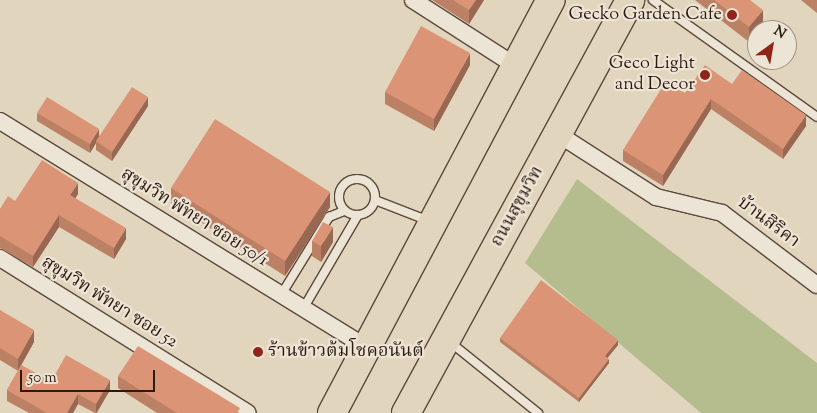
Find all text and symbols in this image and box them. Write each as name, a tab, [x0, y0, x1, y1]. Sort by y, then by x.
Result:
place label: Gecko Garden Cafe	[569, 4, 722, 26]
marker: Gecko Garden Cafe	[726, 9, 738, 21]
north arrow	[747, 20, 797, 70]
text: N	[769, 22, 789, 45]
place label: Geco Light and Decor	[609, 54, 695, 96]
marker: Geco Light and Decor	[699, 69, 711, 81]
street label: ถนนสุขุมวิท	[487, 163, 549, 251]
street label: สุขุมวิท พัทยา ซอย 50/1	[116, 164, 272, 272]
street label: บ้านสิริคา	[733, 193, 803, 253]
street label: สุขุมวิท พัทยา ซอย 52	[37, 252, 181, 354]
place label: ร้านข้าวต้มโชคอนันต์	[268, 341, 424, 363]
marker: ร้านข้าวต้มโชคอนันต์	[252, 346, 264, 358]
scale bar	[22, 360, 158, 392]
text: 50 m	[28, 368, 57, 389]

